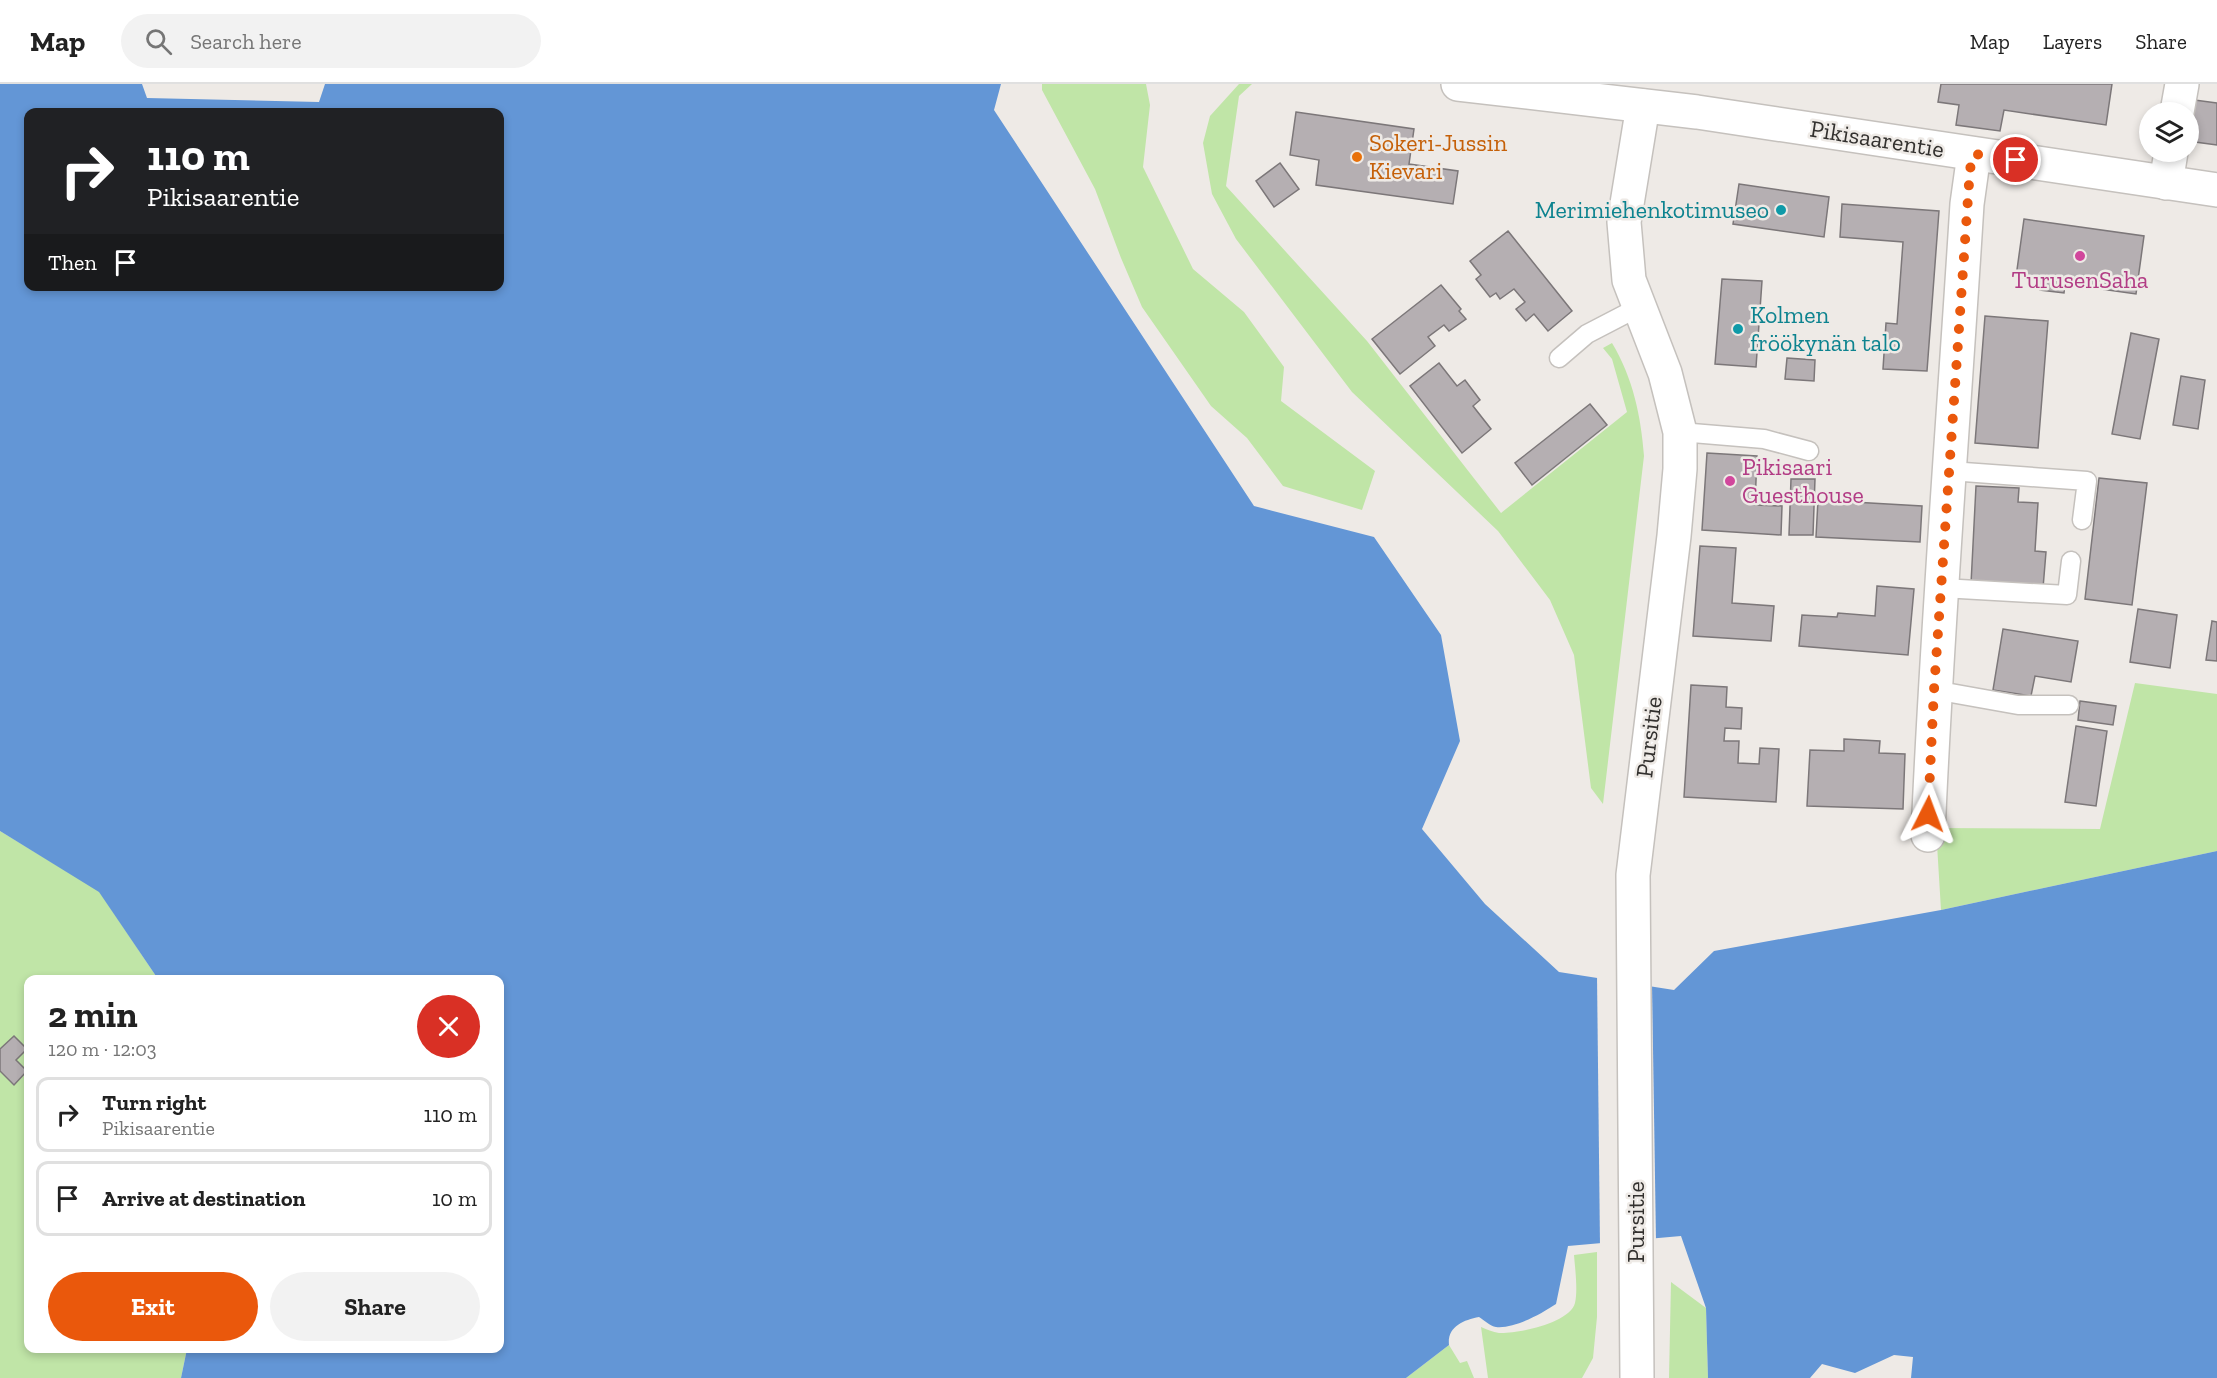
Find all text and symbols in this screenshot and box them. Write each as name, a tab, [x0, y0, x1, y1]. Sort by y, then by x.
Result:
search box	[121, 14, 541, 68]
text: Map	[30, 25, 85, 58]
icon: search	[142, 25, 175, 58]
text: Search here	[190, 28, 302, 55]
text: Map	[1970, 29, 2010, 54]
text: Layers	[2043, 29, 2102, 54]
text: Share	[2135, 29, 2187, 54]
map controls	[2139, 102, 2199, 162]
button: layers	[2139, 102, 2199, 162]
street label: Pikisaarentie	[1808, 114, 1946, 163]
place label: Sokeri-Jussin Kievari	[1369, 128, 1508, 185]
text: 110 m	[147, 130, 250, 181]
icon: right	[48, 132, 126, 210]
pin	[1990, 134, 2041, 185]
icon: arrive	[1999, 143, 2032, 176]
marker: Sokeri-Jussin Kievari	[1350, 150, 1364, 164]
text: Pikisaarentie	[147, 181, 299, 213]
place label: Merimiehenkotimuseo	[1535, 195, 1769, 224]
marker: Merimiehenkotimuseo	[1774, 203, 1788, 217]
icon: arrive	[109, 246, 142, 279]
text: Then	[48, 249, 97, 276]
marker: TurusenSaha	[2073, 249, 2087, 263]
place label: TurusenSaha	[2012, 265, 2149, 294]
place label: Kolmen fröökynän talo	[1750, 300, 1901, 357]
marker: Kolmen fröökynän talo	[1731, 322, 1745, 336]
place label: Pikisaari Guesthouse	[1742, 452, 1864, 509]
marker: Pikisaari Guesthouse	[1723, 474, 1737, 488]
street label: Pursitie	[1629, 695, 1668, 779]
position arrow	[1896, 782, 1960, 846]
text: 2 min	[48, 993, 138, 1036]
button: close	[417, 995, 480, 1058]
text: 120 m · 12:03	[48, 1037, 157, 1061]
text: Turn right	[102, 1089, 206, 1116]
icon: right	[51, 1098, 84, 1131]
text: 110 m	[423, 1101, 477, 1128]
text: Pikisaarentie	[102, 1116, 215, 1140]
street label: Pursitie	[1621, 1181, 1650, 1263]
icon: arrive	[51, 1182, 84, 1215]
text: Arrive at destination	[102, 1185, 305, 1212]
text: 10 m	[432, 1185, 477, 1212]
button: Exit	[48, 1272, 258, 1341]
button: Share	[270, 1272, 480, 1341]

